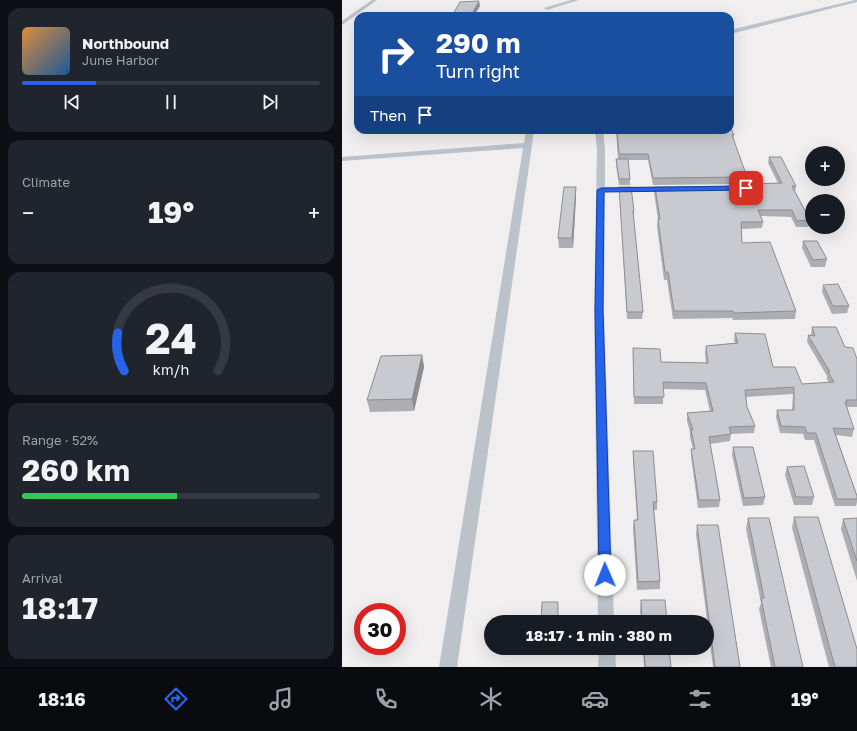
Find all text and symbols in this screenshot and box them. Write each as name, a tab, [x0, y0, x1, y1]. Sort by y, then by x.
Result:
text: 290 m	[436, 26, 521, 59]
icon: right	[370, 28, 422, 80]
text: Northbound	[82, 34, 169, 52]
text: June Harbor	[82, 52, 159, 68]
text: Turn right	[436, 60, 520, 82]
icon: previous	[61, 91, 83, 113]
icon: pause	[160, 91, 182, 113]
icon: next	[259, 91, 281, 113]
icon: arrive	[414, 104, 436, 126]
text: Then	[370, 106, 406, 124]
map controls	[805, 146, 845, 234]
button: +	[805, 146, 845, 186]
pin	[729, 171, 763, 205]
text: Climate	[22, 174, 70, 190]
icon: arrive	[735, 177, 757, 199]
text: 19°	[148, 194, 194, 230]
button: −	[805, 194, 845, 234]
text: −	[22, 199, 34, 226]
text: +	[308, 199, 320, 226]
text: 24	[145, 313, 197, 363]
text: km/h	[153, 361, 189, 378]
text: Range · 52%	[22, 432, 98, 448]
text: 260 km	[22, 452, 130, 488]
position arrow	[584, 554, 626, 596]
text: Arrival	[22, 570, 63, 586]
text: 18:17	[22, 590, 98, 626]
speed limit sign: 30	[354, 603, 406, 655]
text: 18:17 · 1 min · 380 m	[526, 626, 672, 644]
icon: directions	[162, 685, 190, 713]
icon: music	[267, 685, 295, 713]
icon: phone	[372, 685, 400, 713]
icon: climate	[477, 685, 505, 713]
icon: car	[581, 685, 609, 713]
icon: filters	[686, 685, 714, 713]
text: 18:16	[38, 688, 86, 710]
text: 19°	[791, 688, 819, 710]

